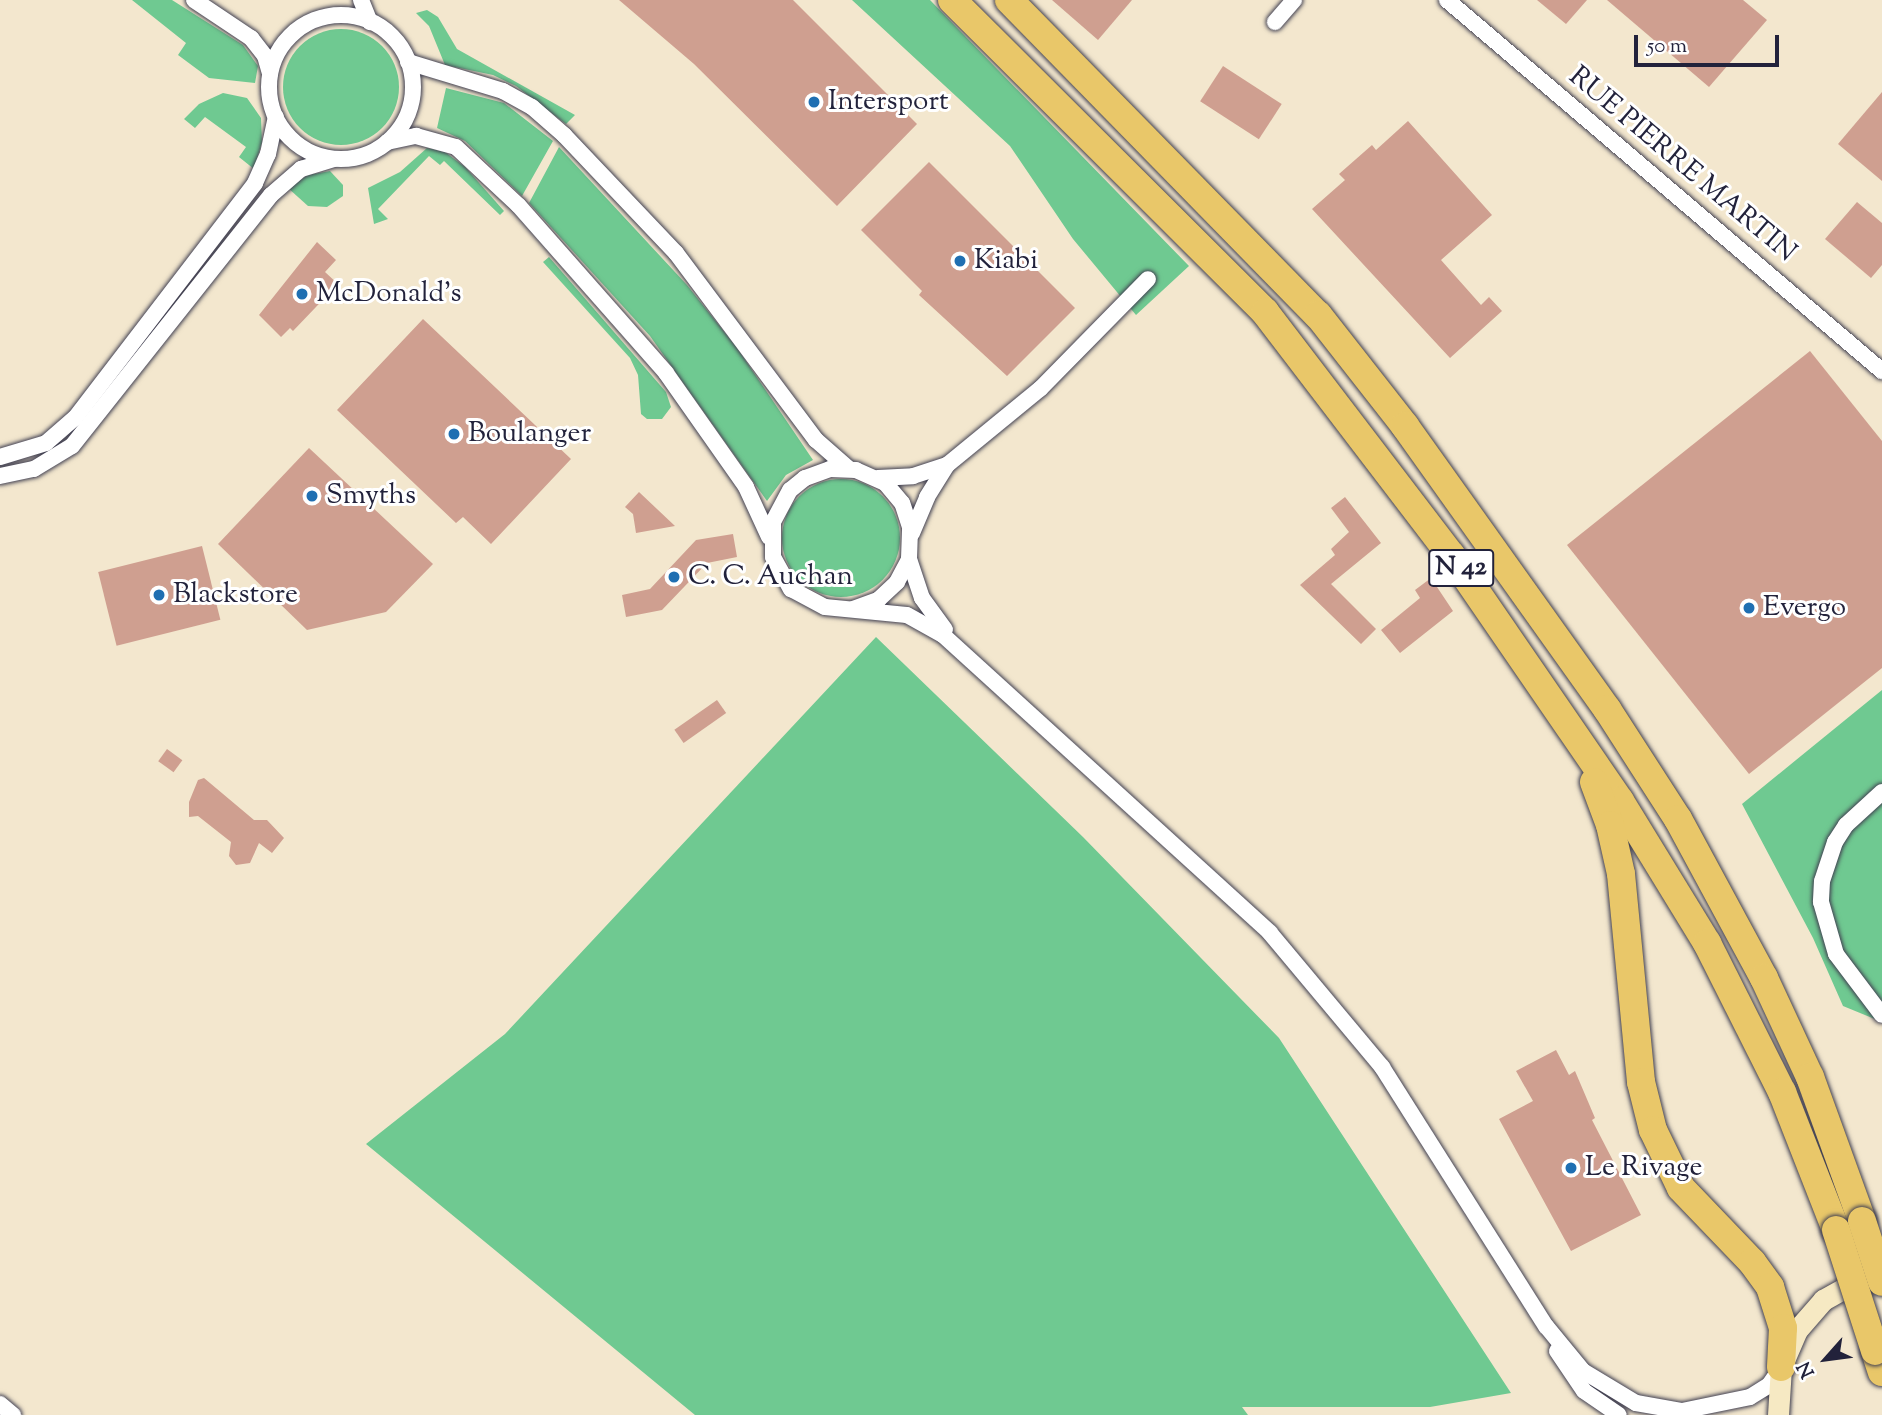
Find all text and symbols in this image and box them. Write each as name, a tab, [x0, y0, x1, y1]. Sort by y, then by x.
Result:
scale bar	[1637, 21, 1782, 65]
text: 50 m	[1647, 32, 1687, 62]
street label: RUE PIERRE MARTIN	[1561, 60, 1803, 270]
place label: Intersport	[828, 85, 949, 119]
marker: Intersport	[806, 94, 822, 110]
place label: Kiabi	[974, 244, 1038, 278]
marker: Kiabi	[952, 253, 968, 269]
place label: McDonald's	[316, 277, 462, 311]
marker: McDonald's	[294, 286, 310, 302]
place label: Boulanger	[468, 417, 591, 451]
marker: Boulanger	[446, 426, 462, 442]
place label: Smyths	[326, 479, 416, 513]
marker: Smyths	[304, 488, 320, 504]
road number: N 42	[1428, 546, 1494, 590]
place label: C. C. Auchan	[688, 560, 853, 594]
marker: C. C. Auchan	[666, 569, 682, 585]
place label: Blackstore	[173, 578, 298, 612]
marker: Blackstore	[151, 587, 167, 603]
place label: Evergo	[1763, 591, 1846, 625]
marker: Evergo	[1741, 600, 1757, 616]
place label: Le Rivage	[1585, 1151, 1703, 1185]
marker: Le Rivage	[1563, 1160, 1579, 1176]
north arrow	[1791, 1324, 1861, 1394]
text: N	[1792, 1356, 1823, 1382]

